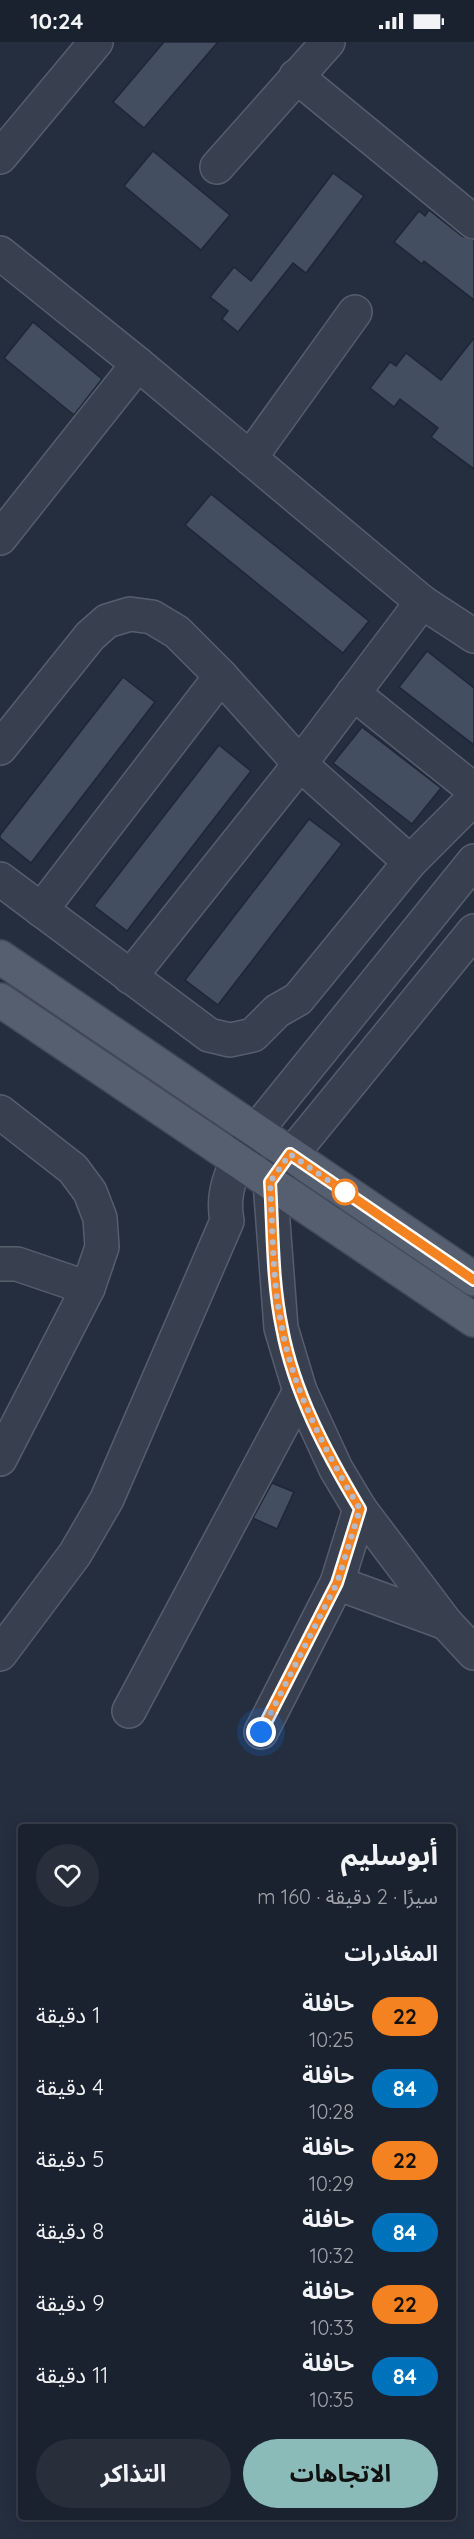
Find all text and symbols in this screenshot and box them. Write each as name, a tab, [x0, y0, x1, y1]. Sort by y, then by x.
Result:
text: 10:24	[30, 7, 84, 35]
unlabelled marker	[332, 1179, 358, 1205]
your location	[246, 1717, 276, 1747]
text: أبوسليم	[341, 1837, 438, 1872]
button: heart	[36, 1844, 99, 1907]
text: سيرًا · 2 دقيقة · 160 m	[257, 1884, 438, 1909]
text: المغادرات	[344, 1939, 438, 1967]
text: حافلة	[302, 1989, 354, 2017]
text: 1 دقيقة	[36, 2001, 100, 2029]
text: 22	[393, 2003, 417, 2029]
text: 10:25	[309, 2027, 354, 2052]
text: حافلة	[302, 2061, 354, 2089]
text: 4 دقيقة	[36, 2073, 104, 2101]
text: 84	[393, 2075, 417, 2101]
text: 10:28	[309, 2099, 354, 2124]
text: حافلة	[302, 2133, 354, 2161]
text: 5 دقيقة	[36, 2145, 104, 2173]
text: 22	[393, 2147, 417, 2173]
text: 10:29	[309, 2171, 354, 2196]
text: حافلة	[302, 2205, 354, 2233]
text: 8 دقيقة	[36, 2217, 104, 2245]
text: 84	[393, 2219, 417, 2245]
text: 10:32	[309, 2243, 354, 2268]
text: حافلة	[302, 2277, 354, 2305]
text: 9 دقيقة	[36, 2289, 104, 2317]
text: 22	[393, 2291, 417, 2317]
text: 10:33	[310, 2315, 354, 2340]
text: حافلة	[302, 2349, 354, 2377]
text: 11 دقيقة	[36, 2361, 108, 2389]
text: 84	[393, 2363, 417, 2389]
text: 10:35	[310, 2387, 354, 2412]
button: التذاكر	[36, 2439, 231, 2508]
button: الاتجاهات	[243, 2439, 438, 2508]

